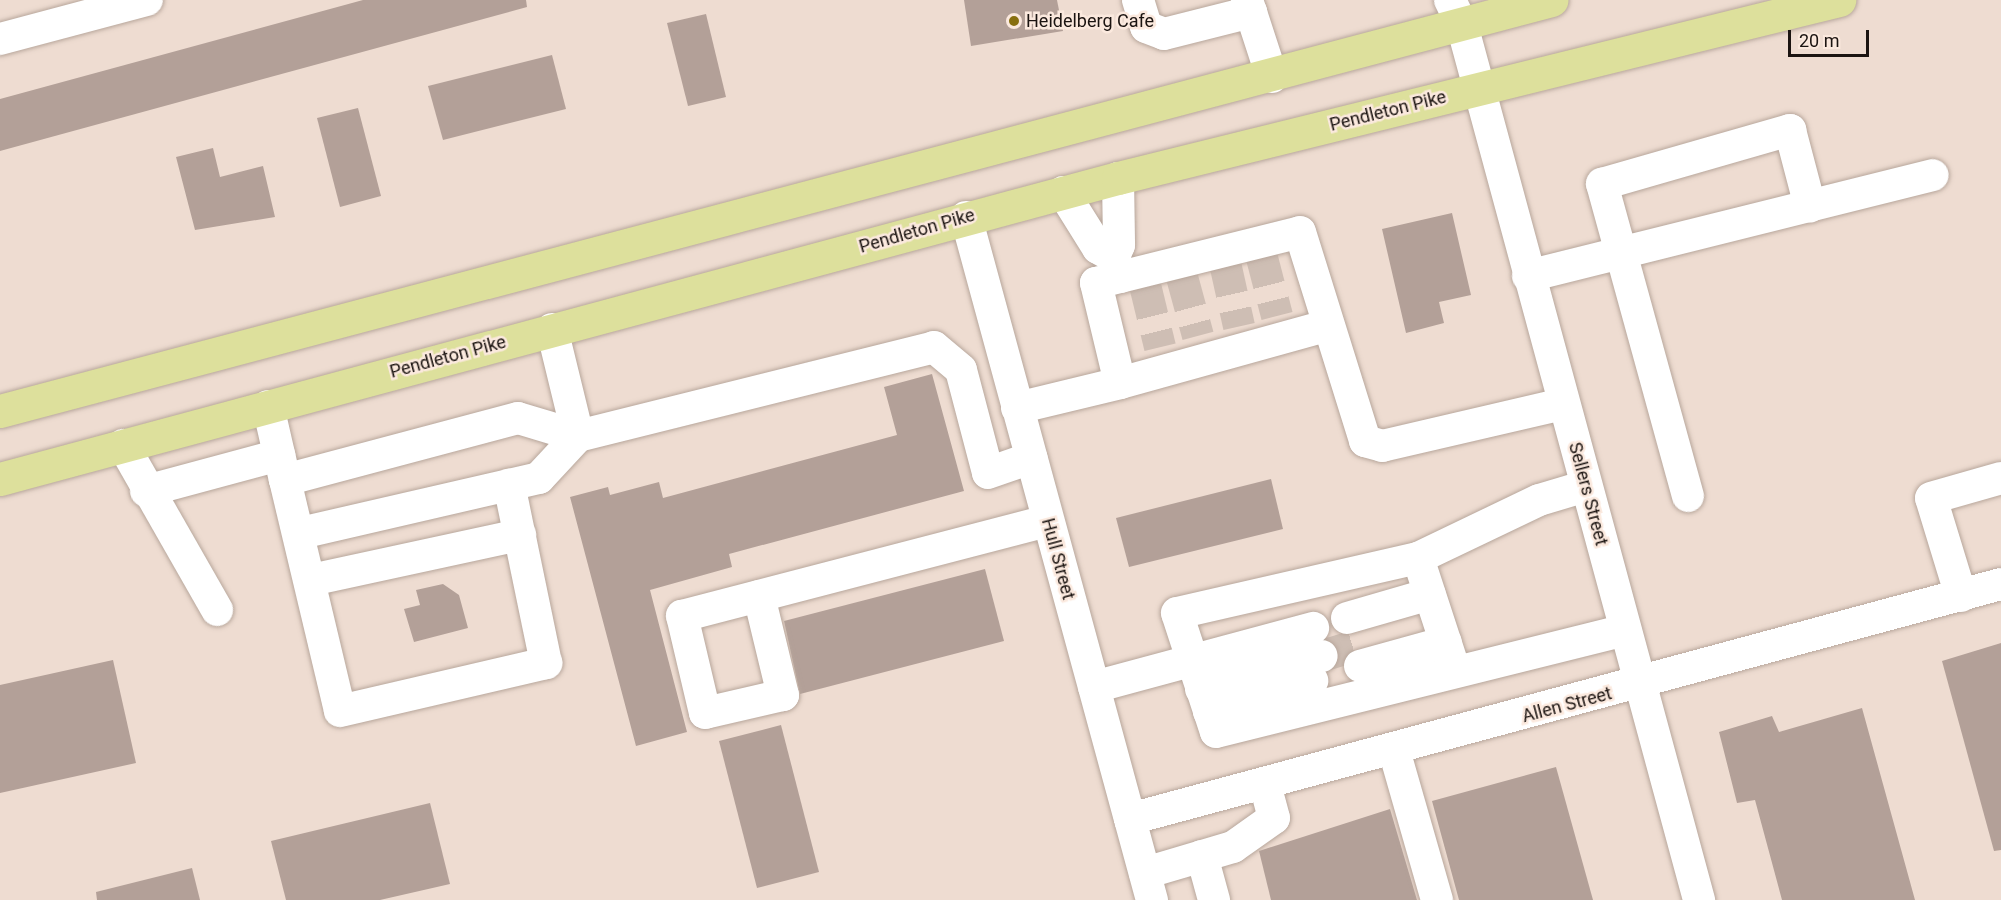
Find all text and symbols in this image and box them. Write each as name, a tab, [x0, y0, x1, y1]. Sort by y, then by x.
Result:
place label: Heidelberg Cafe	[1026, 10, 1154, 32]
marker: Heidelberg Cafe	[1007, 14, 1021, 28]
scale bar	[1791, 18, 1872, 56]
text: 20 m	[1799, 30, 1839, 51]
street label: Pendleton Pike	[1327, 86, 1449, 136]
street label: Pendleton Pike	[857, 204, 977, 258]
street label: Pendleton Pike	[388, 331, 508, 383]
street label: Sellers Street	[1564, 440, 1612, 548]
street label: Hull Street	[1037, 516, 1079, 602]
street label: Allen Street	[1520, 683, 1614, 727]

